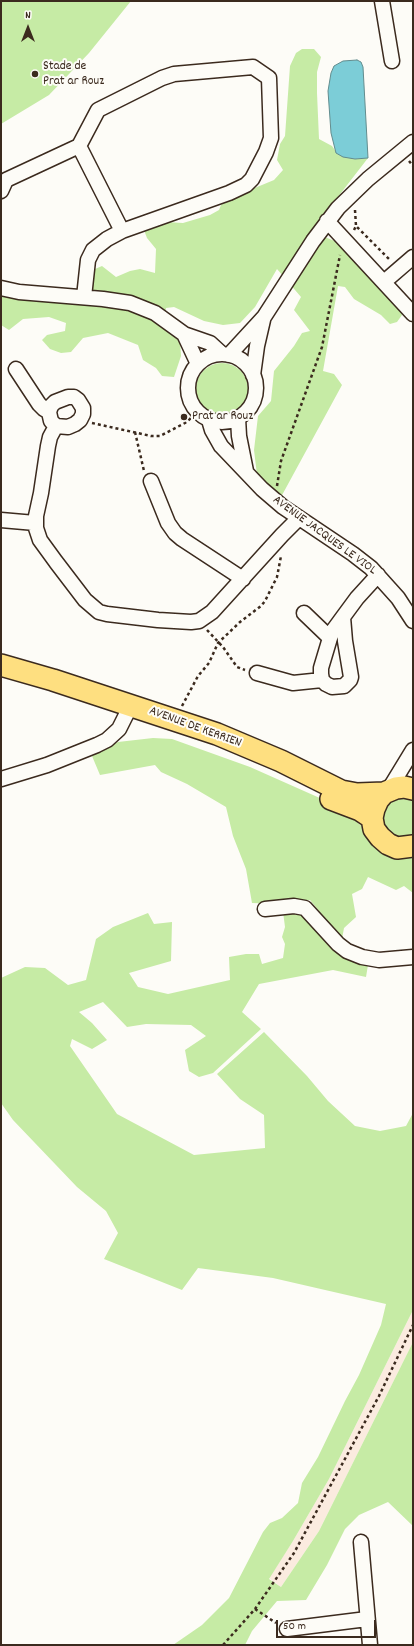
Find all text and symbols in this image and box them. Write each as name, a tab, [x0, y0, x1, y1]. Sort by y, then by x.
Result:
north arrow	[8, 8, 48, 48]
text: N	[25, 8, 31, 24]
place label: Stade de Prat ar Rouz	[43, 59, 104, 90]
marker: Stade de Prat ar Rouz	[30, 69, 40, 79]
place label: Prat ar Rouz	[192, 409, 253, 425]
marker: Prat ar Rouz	[179, 412, 189, 422]
street label: AVENUE JACQUES LE VIOL	[269, 493, 379, 579]
street label: AVENUE DE KERRIEN	[147, 704, 243, 752]
scale bar	[278, 1612, 378, 1638]
text: 50 m	[283, 1618, 306, 1635]

